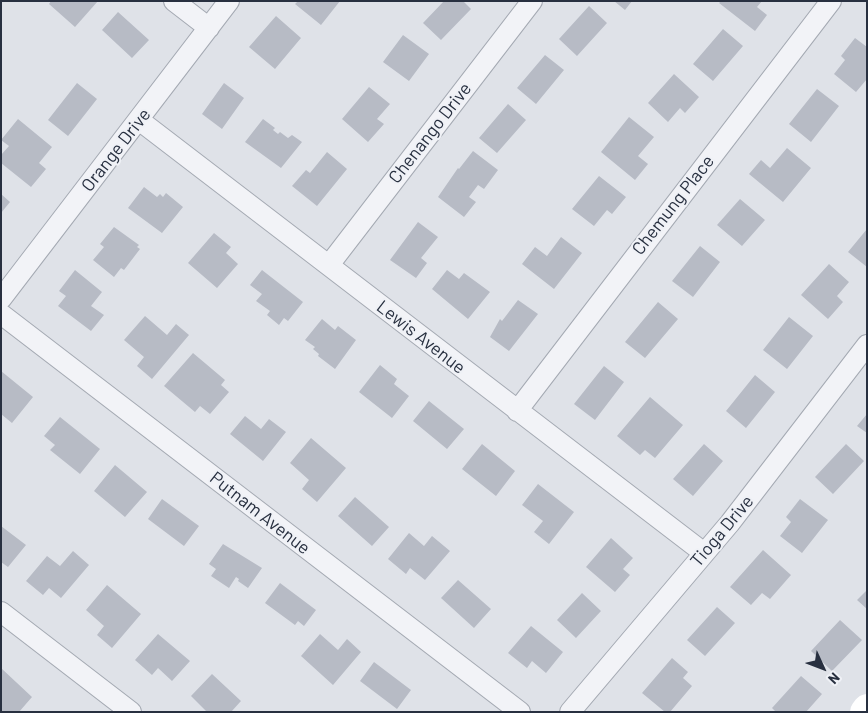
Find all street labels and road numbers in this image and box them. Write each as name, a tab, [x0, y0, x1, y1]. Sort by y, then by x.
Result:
street label: Chenango Drive	[384, 78, 476, 188]
street label: Orange Drive	[77, 104, 155, 196]
street label: Chemung Place	[627, 151, 719, 259]
street label: Lewis Avenue	[372, 296, 470, 378]
street label: Putnam Avenue	[206, 467, 314, 559]
street label: Tioga Drive	[686, 491, 758, 571]

